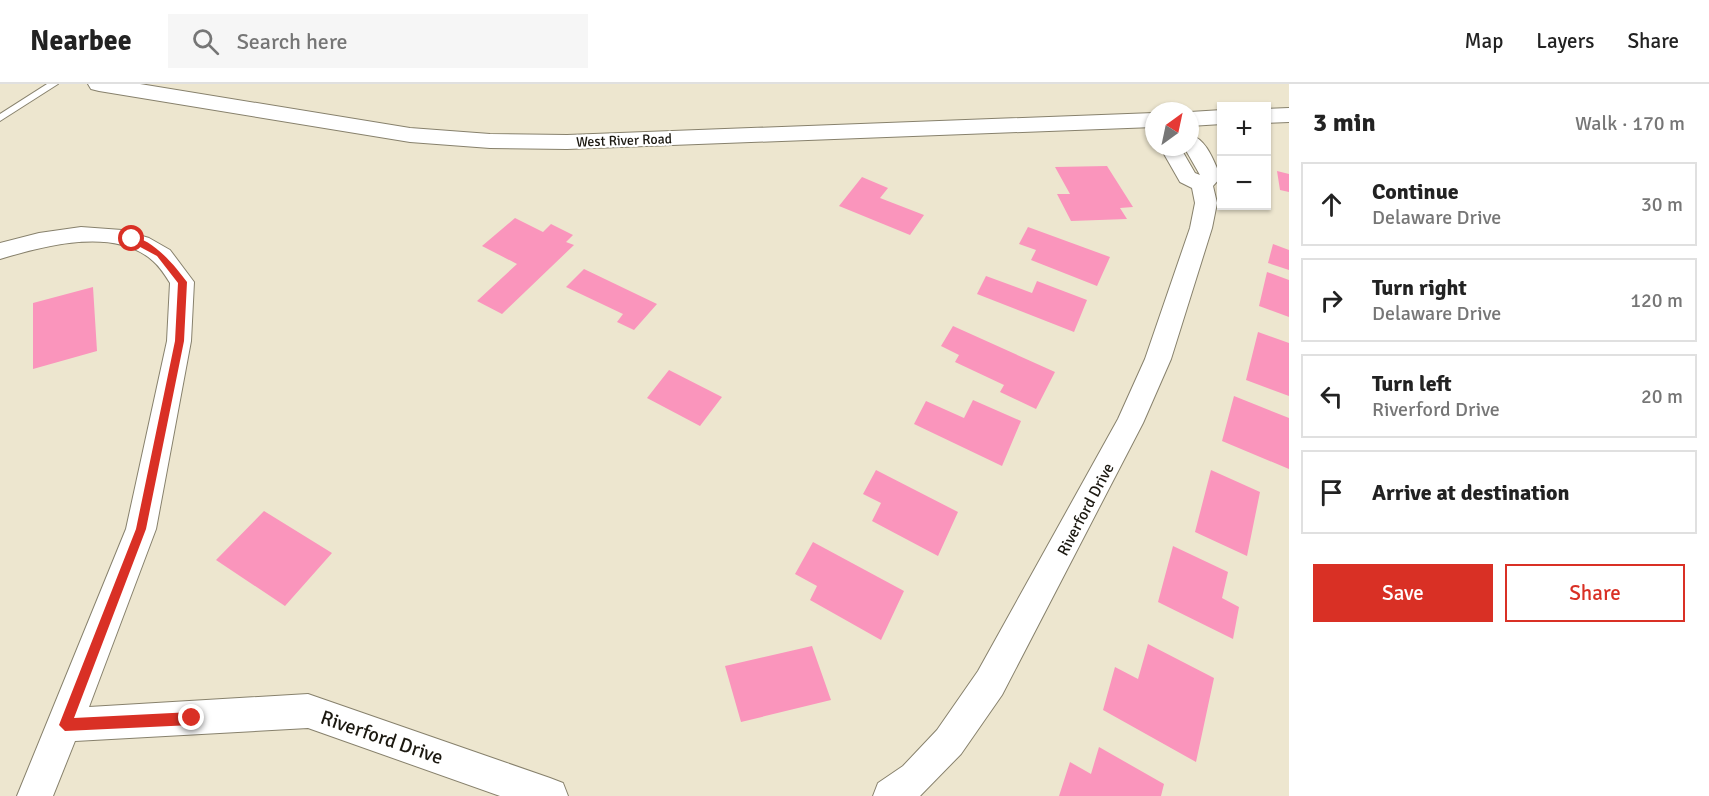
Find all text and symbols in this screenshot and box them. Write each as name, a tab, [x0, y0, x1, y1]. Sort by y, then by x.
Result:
search box	[168, 14, 588, 68]
text: Nearbee	[30, 24, 132, 58]
icon: search	[189, 25, 222, 58]
text: Search here	[237, 28, 348, 55]
text: Map	[1465, 28, 1503, 54]
text: Layers	[1536, 28, 1594, 54]
text: Share	[1627, 28, 1679, 54]
north arrow	[1145, 102, 1199, 156]
map controls	[1217, 102, 1271, 210]
button: +	[1217, 102, 1271, 156]
text: 3 min	[1313, 107, 1376, 139]
text: Walk · 170 m	[1575, 111, 1685, 136]
street label: West River Road	[576, 130, 672, 151]
button: −	[1217, 156, 1271, 210]
text: Continue	[1372, 178, 1459, 205]
icon: ahead	[1315, 188, 1348, 221]
text: 30 m	[1641, 192, 1683, 217]
text: Delaware Drive	[1372, 205, 1501, 230]
route start	[118, 225, 144, 251]
text: Turn right	[1372, 274, 1467, 301]
icon: right	[1315, 284, 1348, 317]
text: 120 m	[1630, 288, 1683, 313]
text: Delaware Drive	[1372, 301, 1501, 326]
text: Turn left	[1372, 370, 1452, 397]
icon: left	[1315, 380, 1348, 413]
text: 20 m	[1641, 384, 1683, 409]
text: Riverford Drive	[1372, 397, 1500, 422]
street label: Riverford Drive	[1053, 460, 1119, 559]
icon: arrive	[1315, 476, 1348, 509]
text: Arrive at destination	[1372, 479, 1569, 506]
button: Save	[1313, 564, 1493, 622]
button: Share	[1505, 564, 1685, 622]
route end	[178, 704, 204, 730]
street label: Riverford Drive	[317, 705, 446, 770]

